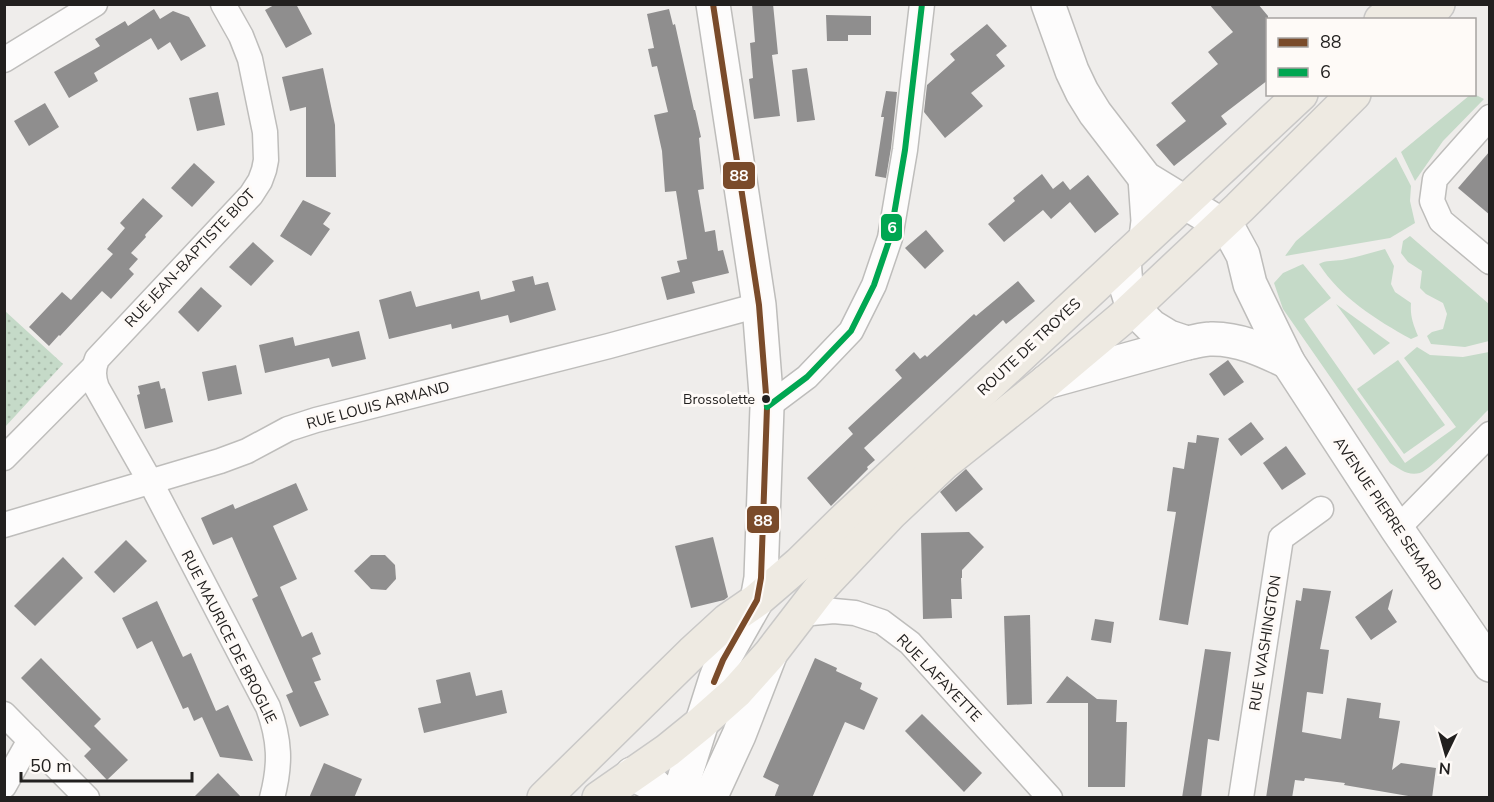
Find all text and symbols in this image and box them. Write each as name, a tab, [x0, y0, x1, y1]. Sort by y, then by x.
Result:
legend	[1266, 18, 1476, 96]
text: 88	[1320, 30, 1342, 54]
text: 6	[1320, 60, 1331, 84]
line badge: 88	[722, 161, 756, 190]
text: 88	[729, 165, 749, 187]
street label: RUE JEAN-BAPTISTE BIOT	[120, 184, 260, 332]
line badge: 6	[880, 213, 903, 242]
text: 6	[887, 217, 897, 239]
street label: ROUTE DE TROYES	[973, 294, 1085, 400]
street label: RUE LOUIS ARMAND	[304, 376, 452, 434]
place label: Brossolette	[683, 390, 755, 409]
marker: Brossolette	[760, 393, 772, 405]
street label: AVENUE PIERRE SEMARD	[1329, 433, 1447, 595]
line badge: 88	[746, 505, 780, 534]
text: 88	[753, 510, 773, 532]
street label: RUE MAURICE DE BROGLIE	[177, 547, 281, 727]
street label: RUE WASHINGTON	[1244, 574, 1286, 712]
street label: RUE LAFAYETTE	[892, 630, 986, 726]
north arrow	[1416, 724, 1476, 784]
scale bar	[21, 745, 192, 783]
text: 50 m	[30, 754, 72, 778]
text: N	[1438, 756, 1452, 779]

